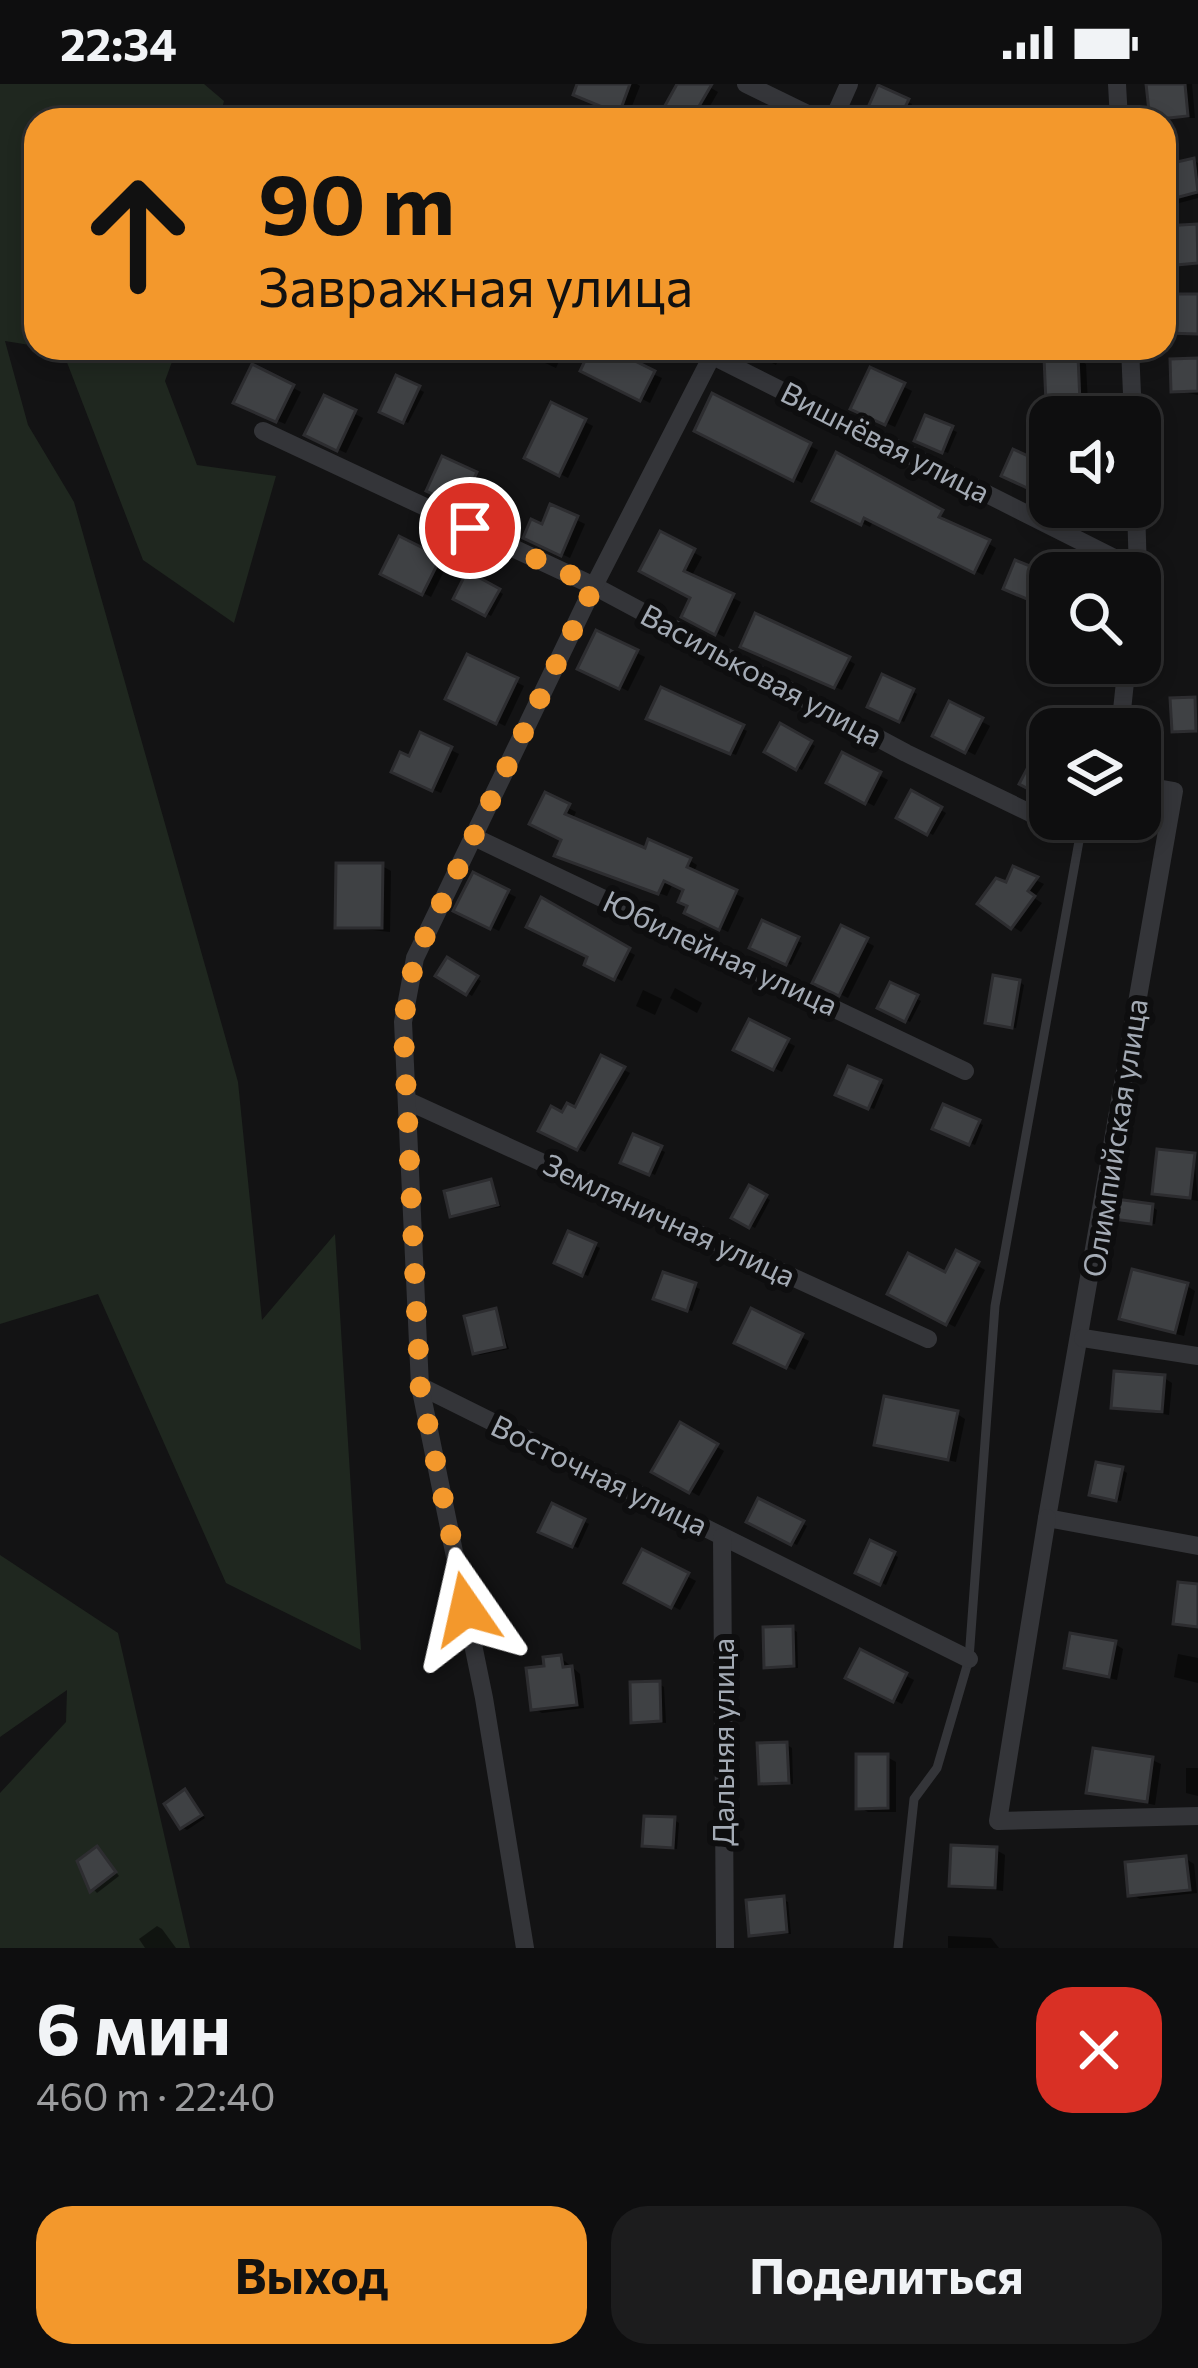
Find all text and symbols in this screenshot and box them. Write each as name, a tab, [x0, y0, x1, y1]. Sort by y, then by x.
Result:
text: 22:34	[60, 15, 177, 70]
text: 90 m	[258, 150, 455, 252]
icon: ahead	[60, 156, 216, 312]
text: Завражная улица	[258, 252, 693, 318]
street label: Вишнёвая улица	[776, 372, 997, 509]
map controls	[1029, 396, 1161, 840]
button: sound	[1029, 396, 1161, 528]
pin	[419, 477, 521, 579]
icon: arrive	[437, 495, 503, 561]
button: search	[1029, 552, 1161, 684]
street label: Васильковая улица	[635, 595, 889, 753]
button: layers	[1029, 708, 1161, 840]
street label: Юбилейная улица	[598, 881, 844, 1022]
street label: Олимпийская улица	[1073, 996, 1154, 1280]
street label: Земляничная улица	[538, 1144, 802, 1293]
street label: Восточная улица	[486, 1405, 714, 1542]
position arrow	[403, 1546, 529, 1672]
street label: Дальняя улица	[703, 1638, 740, 1846]
text: 6 мин	[36, 1982, 231, 2070]
button: close	[1036, 1987, 1162, 2113]
text: 460 m · 22:40	[36, 2071, 275, 2119]
button: Выход	[36, 2206, 587, 2344]
button: Поделиться	[611, 2206, 1162, 2344]

